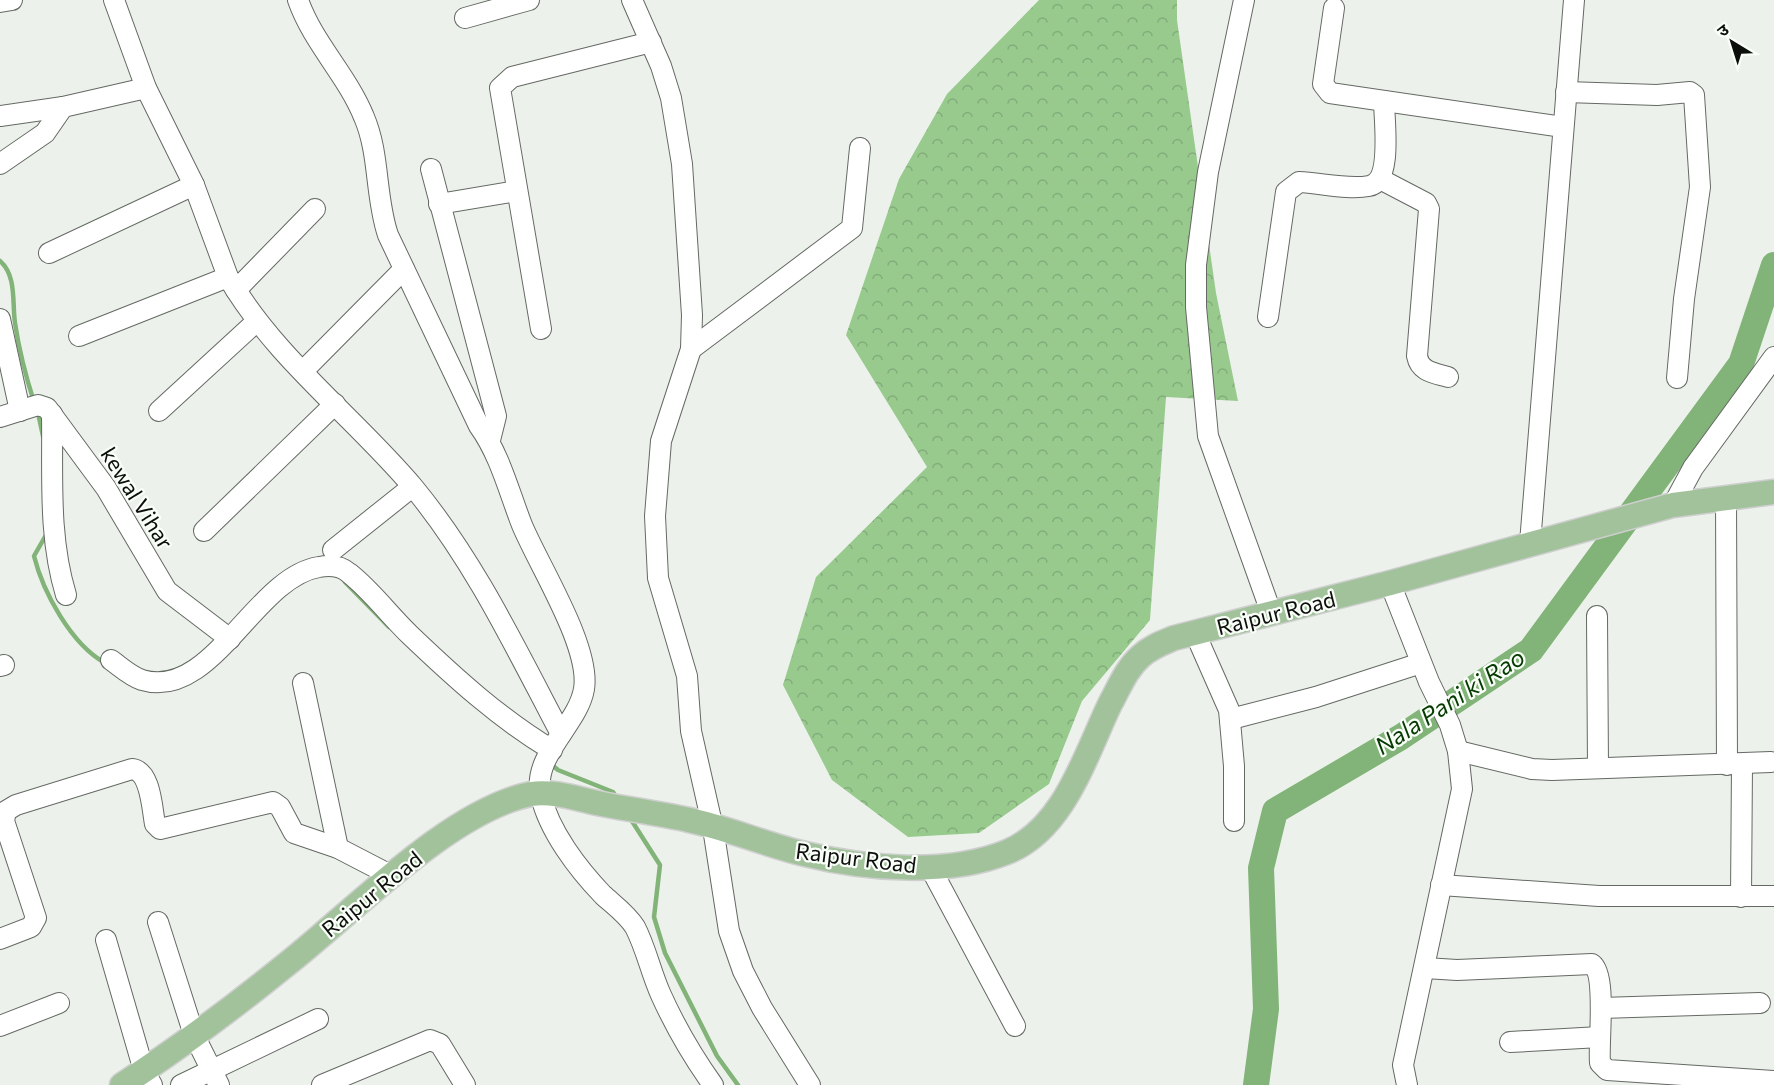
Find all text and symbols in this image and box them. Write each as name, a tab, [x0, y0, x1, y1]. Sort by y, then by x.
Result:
north arrow	[1702, 12, 1762, 72]
text: उ	[1713, 19, 1732, 40]
street label: kewal Vihar	[95, 442, 179, 554]
street label: Raipur Road	[1214, 585, 1338, 640]
water label: Nala Pani ki Rao	[1369, 642, 1530, 760]
street label: Raipur Road	[794, 837, 918, 878]
street label: Raipur Road	[316, 845, 427, 942]

